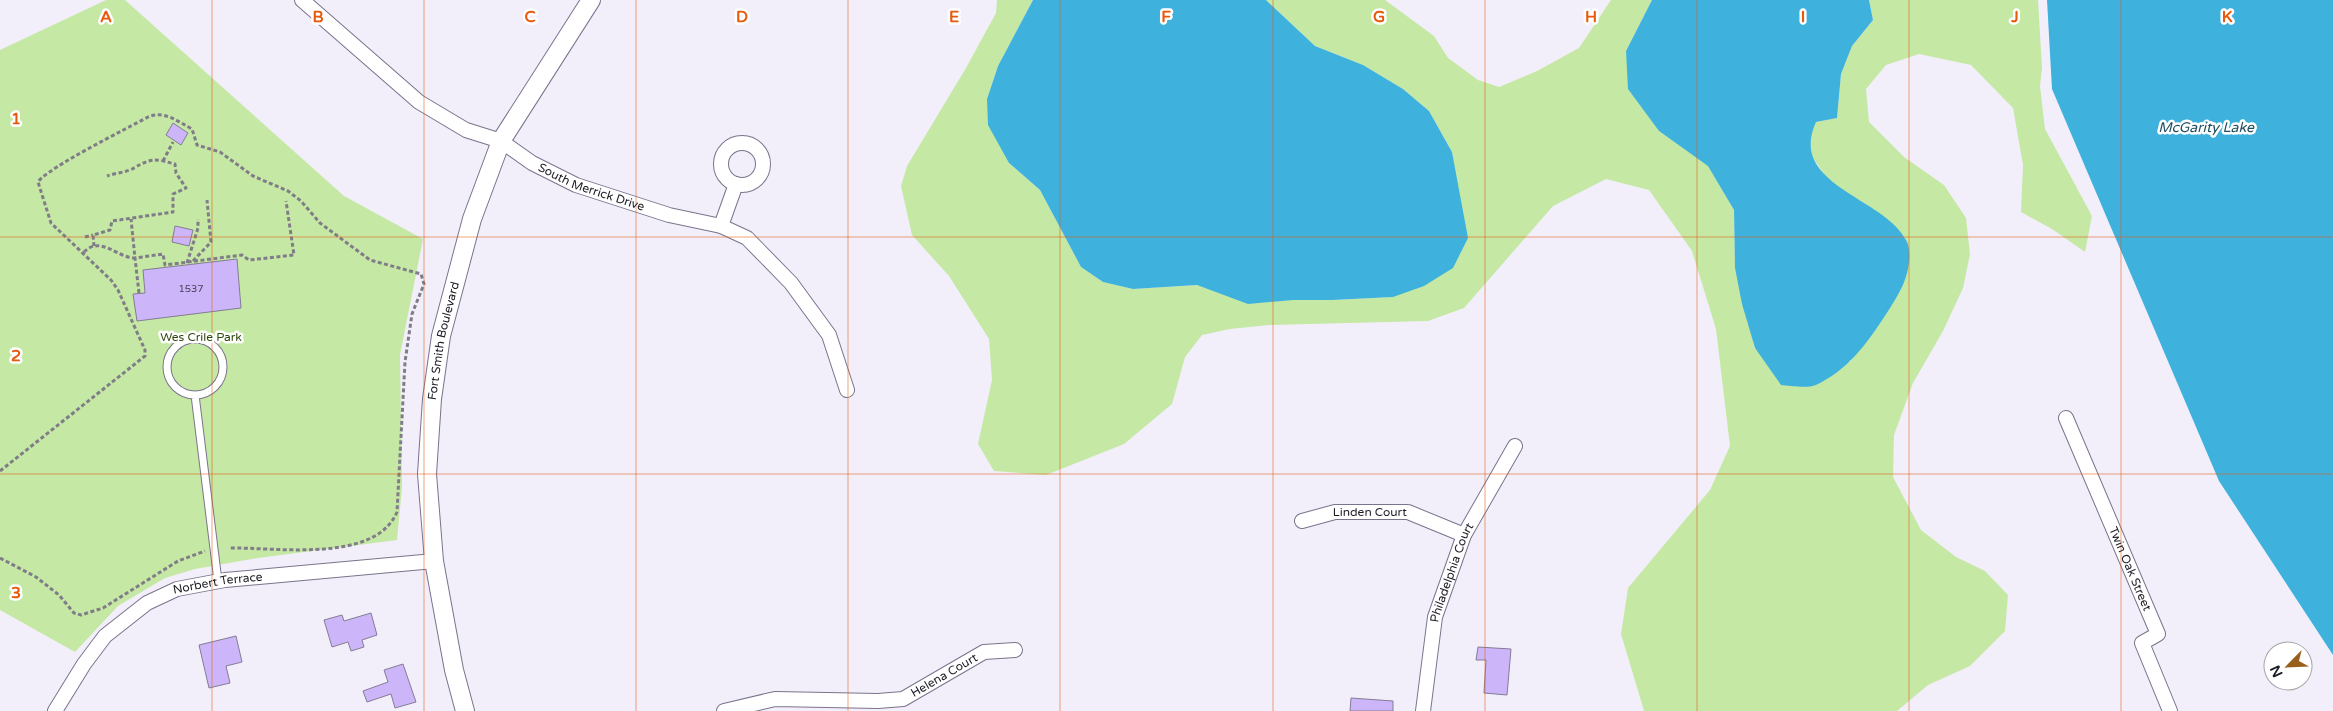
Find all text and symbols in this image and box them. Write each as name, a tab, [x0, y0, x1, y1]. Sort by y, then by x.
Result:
text: A	[100, 7, 112, 27]
text: B	[312, 7, 324, 27]
text: C	[524, 7, 536, 27]
text: D	[736, 7, 748, 27]
text: E	[949, 7, 959, 27]
text: F	[1161, 7, 1171, 27]
text: G	[1373, 7, 1385, 27]
text: H	[1585, 7, 1597, 27]
text: I	[1801, 7, 1805, 27]
text: J	[2010, 7, 2019, 27]
text: K	[2222, 7, 2233, 27]
text: 1	[11, 109, 21, 129]
water label: McGarity Lake	[2158, 119, 2255, 136]
street label: South Merrick Drive	[536, 160, 647, 214]
street label: Fort Smith Boulevard	[425, 280, 462, 401]
house number: 1537	[178, 283, 204, 295]
park label: Wes Crile Park	[160, 330, 242, 344]
text: 2	[11, 346, 21, 366]
street label: Linden Court	[1333, 505, 1407, 519]
street label: Philadelphia Court	[1427, 520, 1477, 623]
street label: Twin Oak Street	[2106, 525, 2154, 613]
street label: Norbert Terrace	[172, 570, 263, 597]
text: 3	[11, 583, 21, 603]
north arrow	[2263, 641, 2313, 691]
street label: Helena Court	[908, 650, 980, 700]
text: N	[2267, 662, 2287, 680]

